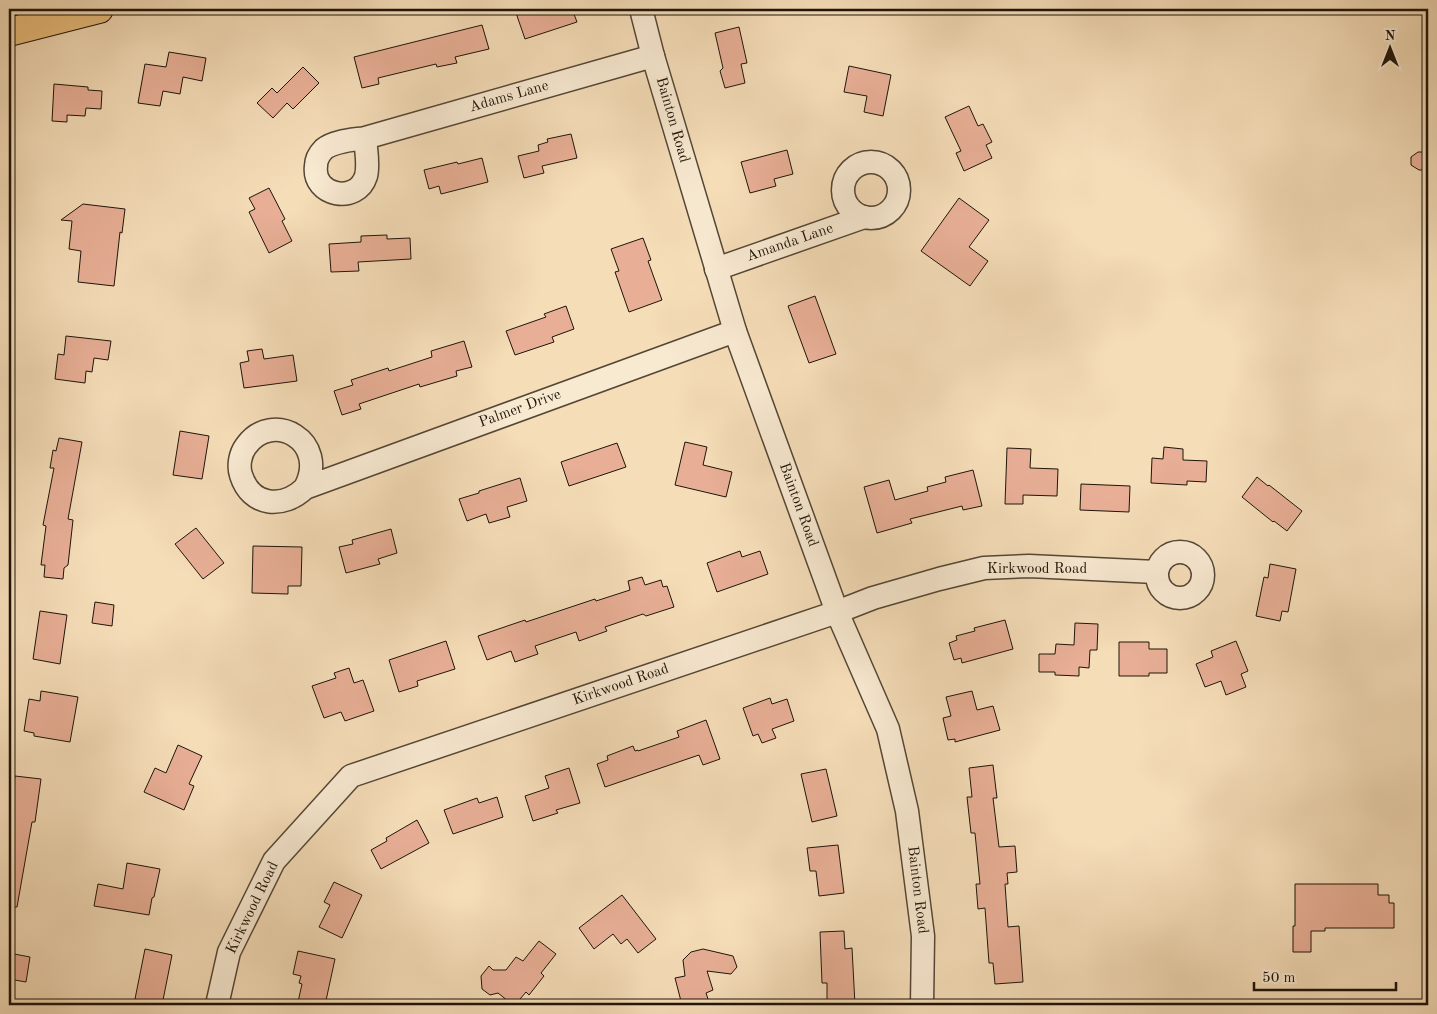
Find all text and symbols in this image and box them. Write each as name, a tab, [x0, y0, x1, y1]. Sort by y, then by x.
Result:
north arrow	[1364, 22, 1414, 72]
text: N	[1385, 29, 1396, 43]
street label: Bainton Road	[653, 75, 691, 165]
street label: Adams Lane	[468, 78, 550, 115]
street label: Amanda Lane	[745, 221, 835, 265]
street label: Palmer Drive	[477, 387, 563, 431]
street label: Bainton Road	[776, 461, 820, 549]
street label: Kirkwood Road	[987, 562, 1087, 577]
street label: Kirkwood Road	[571, 661, 671, 708]
street label: Bainton Road	[904, 845, 930, 935]
street label: Kirkwood Road	[224, 859, 282, 956]
scale bar	[1254, 959, 1397, 991]
text: 50 m	[1262, 971, 1296, 986]

